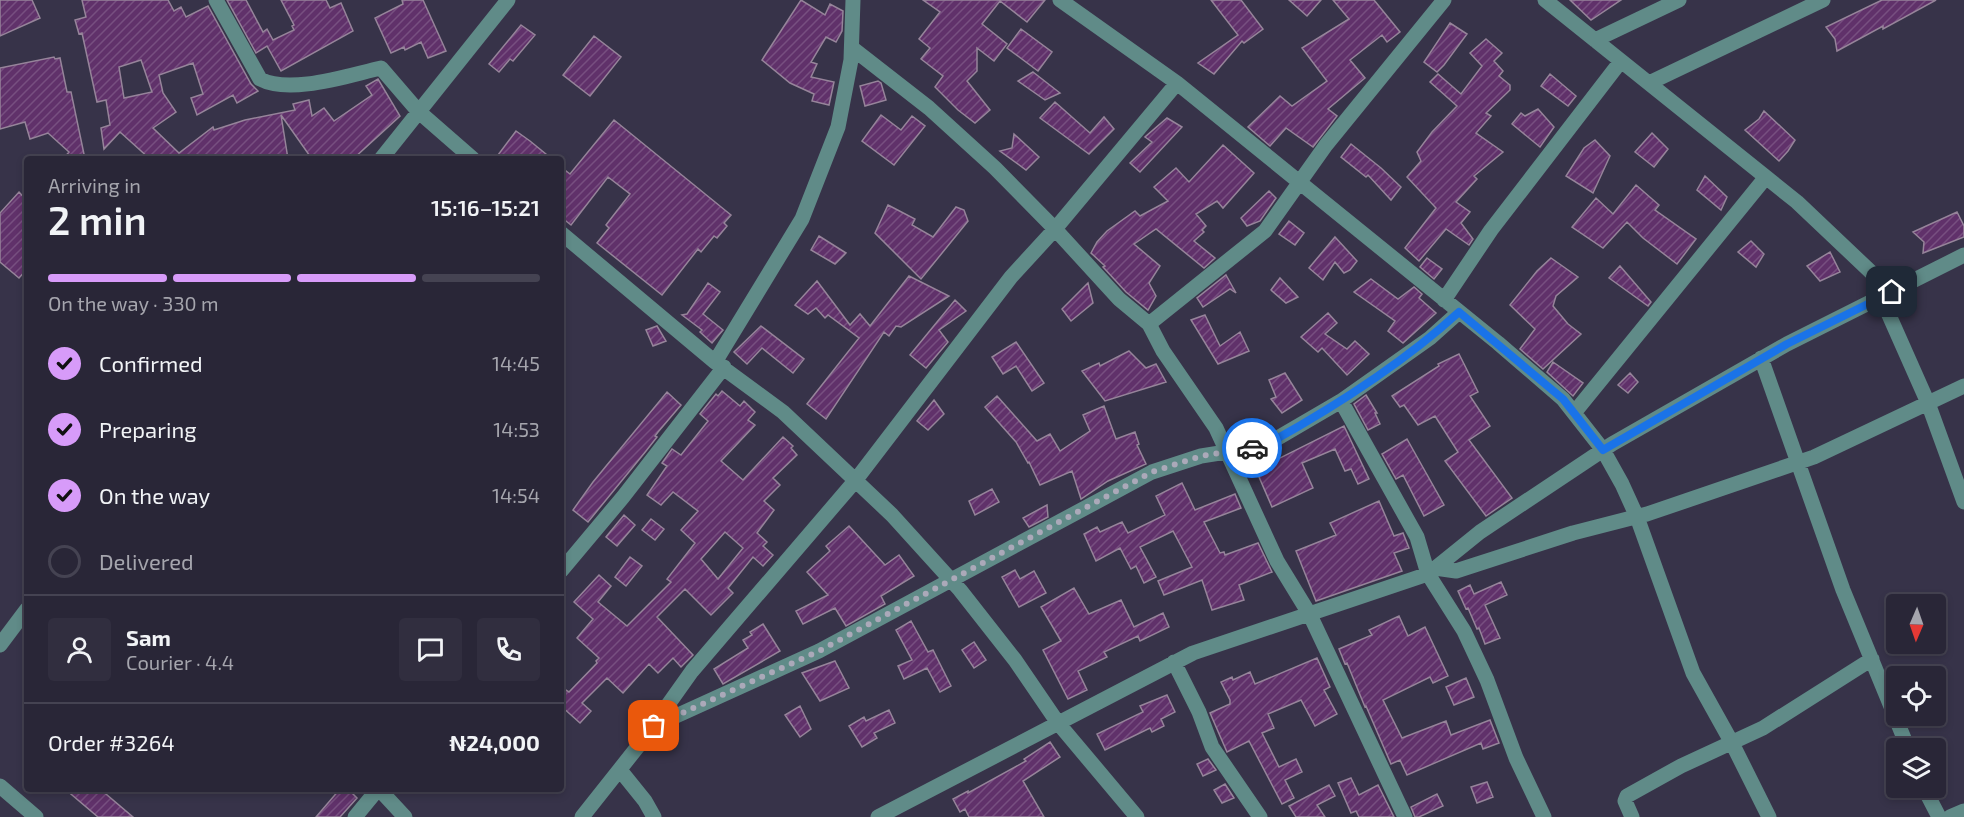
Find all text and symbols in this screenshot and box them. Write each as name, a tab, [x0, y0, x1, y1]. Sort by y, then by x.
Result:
text: Arriving in	[48, 173, 141, 197]
text: 15:16–15:21	[431, 194, 540, 220]
text: 2 min	[48, 196, 147, 243]
pin	[1866, 266, 1917, 317]
icon: home	[1875, 275, 1908, 308]
text: On the way · 330 m	[48, 291, 219, 315]
icon: check	[48, 347, 81, 380]
text: Confirmed	[99, 350, 203, 376]
text: 14:45	[492, 351, 540, 375]
icon: check	[48, 413, 81, 446]
text: Preparing	[99, 416, 197, 442]
text: 14:53	[493, 417, 540, 441]
courier	[1222, 418, 1282, 478]
icon: car	[1236, 432, 1269, 465]
icon: check	[48, 479, 81, 512]
text: On the way	[99, 482, 210, 508]
text: 14:54	[492, 483, 540, 507]
text: Delivered	[99, 548, 194, 574]
north arrow	[1886, 594, 1946, 654]
map controls	[1886, 594, 1946, 798]
button: person	[48, 618, 111, 681]
button: chat	[399, 618, 462, 681]
button: phone	[477, 618, 540, 681]
text: Sam	[126, 624, 171, 650]
text: Courier · 4.4	[126, 650, 234, 674]
button: locate	[1886, 666, 1946, 726]
pin	[628, 700, 679, 751]
icon: bag	[637, 709, 670, 742]
text: Order #3264	[48, 729, 175, 755]
text: ₦24,000	[449, 729, 540, 755]
button: layers	[1886, 738, 1946, 798]

